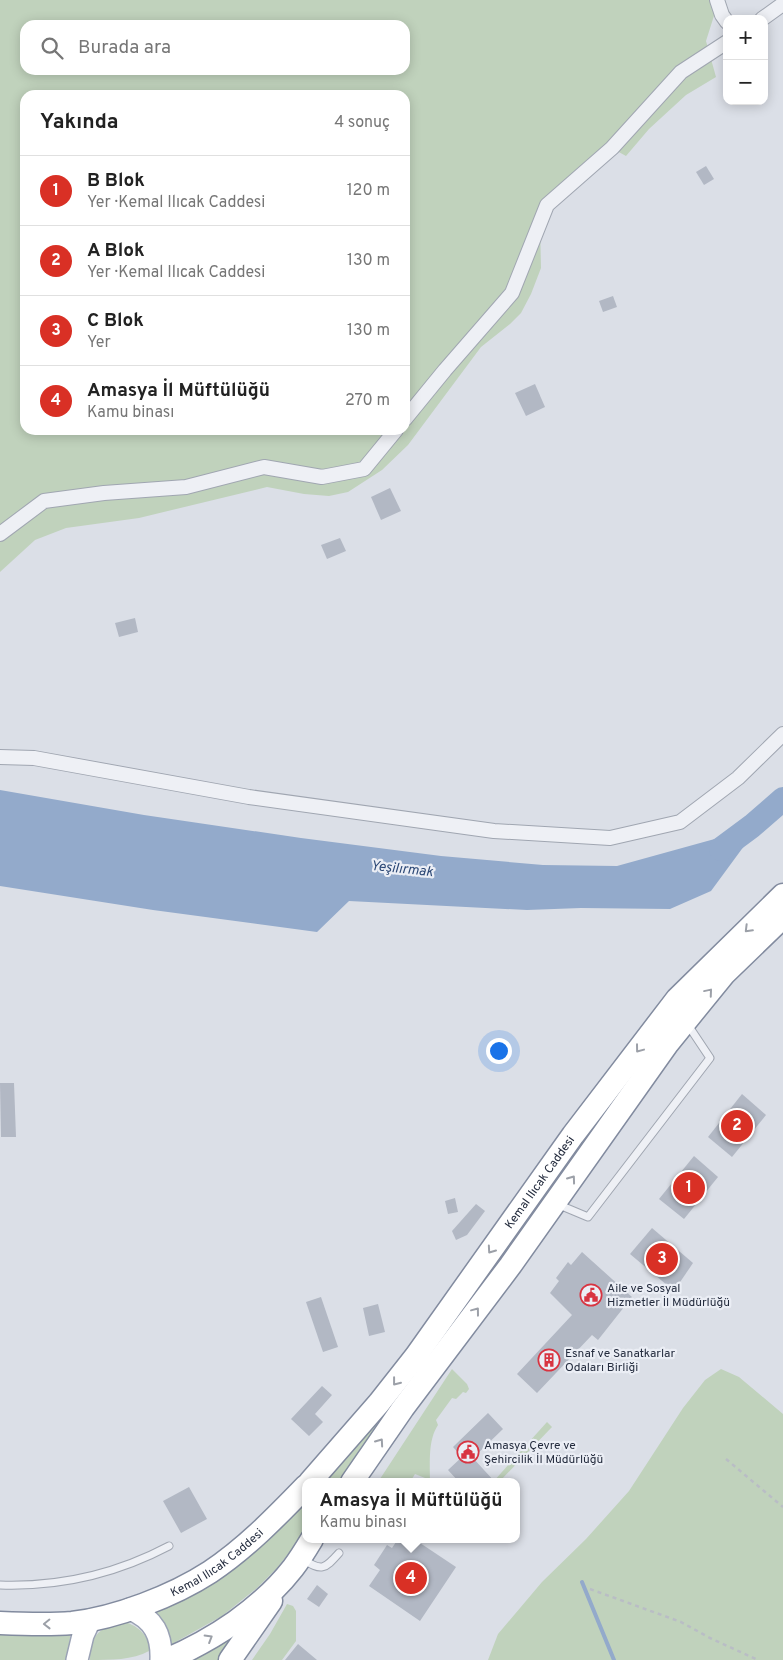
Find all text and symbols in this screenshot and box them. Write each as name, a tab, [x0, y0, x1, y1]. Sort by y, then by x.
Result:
map controls	[723, 15, 768, 105]
button: +	[723, 15, 768, 60]
search box	[20, 20, 410, 75]
icon: search	[38, 34, 66, 62]
text: Burada ara	[78, 36, 171, 60]
button: −	[723, 60, 768, 105]
text: Yakında	[40, 109, 119, 136]
text: 4 sonuç	[334, 113, 390, 133]
text: B Blok	[87, 169, 145, 193]
text: 1	[53, 181, 59, 201]
text: 120 m	[347, 181, 390, 201]
text: Yer · Kemal Ilıcak Caddesi	[87, 193, 265, 213]
text: A Blok	[87, 239, 145, 263]
text: 2	[51, 251, 61, 271]
text: 130 m	[347, 251, 390, 271]
text: Yer · Kemal Ilıcak Caddesi	[87, 263, 265, 283]
text: C Blok	[87, 309, 144, 333]
text: 3	[51, 321, 61, 341]
text: 130 m	[347, 321, 390, 341]
text: Yer	[87, 333, 111, 353]
text: Amasya İl Müftülüğü	[87, 379, 270, 403]
text: 4	[51, 391, 61, 411]
text: 270 m	[345, 391, 390, 411]
text: Kamu binası	[87, 403, 174, 423]
water label: Yeşilırmak	[370, 858, 435, 881]
one-way arrow	[745, 923, 754, 932]
one-way arrow	[704, 989, 712, 998]
your location	[486, 1038, 512, 1064]
one-way arrow	[636, 1043, 645, 1052]
pin: 2	[721, 1107, 753, 1145]
street label: Kemal Ilıcak Caddesi	[502, 1133, 579, 1232]
pin: 1	[673, 1169, 705, 1207]
one-way arrow	[566, 1175, 575, 1185]
pin: 3	[646, 1240, 678, 1278]
one-way arrow	[488, 1244, 497, 1254]
place label: Aile ve Sosyal Hizmetler İl Müdürlüğü	[607, 1281, 730, 1311]
public building icon: Aile ve Sosyal Hizmetler İl Müdürlüğü	[579, 1283, 603, 1307]
one-way arrow	[471, 1308, 479, 1317]
place label: Esnaf ve Sanatkarlar Odaları Birliği	[565, 1346, 676, 1376]
building icon: Esnaf ve Sanatkarlar Odaları Birliği	[537, 1348, 561, 1372]
one-way arrow	[393, 1376, 401, 1385]
one-way arrow	[374, 1438, 383, 1448]
place label: Amasya Çevre ve Şehircilik İl Müdürlüğü	[484, 1438, 603, 1468]
public building icon: Amasya Çevre ve Şehircilik İl Müdürlüğü	[456, 1440, 480, 1464]
popup	[302, 1478, 520, 1543]
text: Amasya İl Müftülüğü	[319, 1489, 503, 1513]
text: Kamu binası	[319, 1513, 407, 1533]
street label: Kemal Ilıcak Caddesi	[168, 1525, 267, 1601]
pin: 4	[395, 1559, 427, 1597]
one-way arrow	[43, 1619, 51, 1629]
one-way arrow	[204, 1635, 213, 1645]

